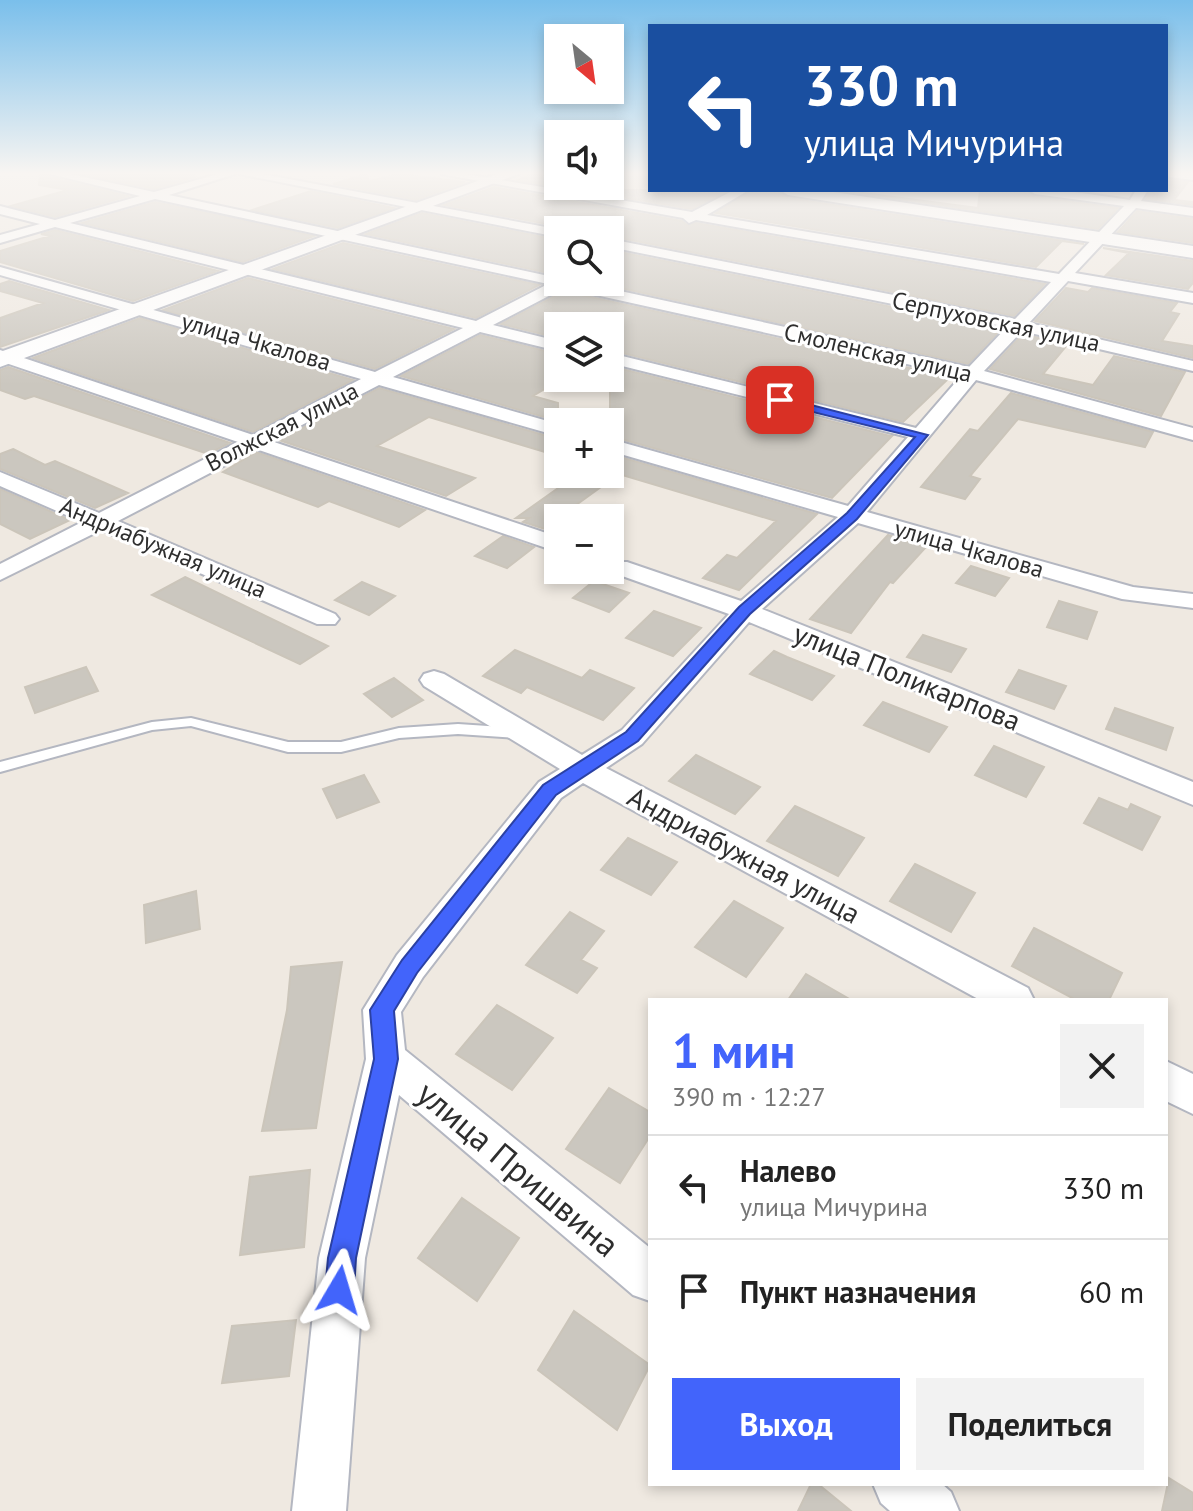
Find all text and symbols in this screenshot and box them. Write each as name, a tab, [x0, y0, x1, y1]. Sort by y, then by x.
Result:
north arrow	[544, 24, 624, 104]
map controls	[544, 24, 624, 584]
text: 330 m	[804, 49, 959, 121]
icon: left	[672, 56, 776, 160]
text: улица Мичурина	[804, 119, 1064, 166]
button: sound	[544, 120, 624, 200]
button: search	[544, 216, 624, 296]
street label: Серпуховская улица	[889, 284, 1103, 359]
street label: улица Чкалова	[178, 305, 335, 378]
button: layers	[544, 312, 624, 392]
street label: Смоленская улица	[781, 316, 975, 389]
pin	[746, 366, 814, 434]
street label: Волжская улица	[200, 375, 363, 478]
icon: arrive	[758, 378, 802, 422]
button: +	[544, 408, 624, 488]
street label: Андриабужная улица	[55, 490, 271, 605]
button: −	[544, 504, 624, 584]
street label: улица Чкалова	[891, 512, 1048, 585]
street label: улица Поликарпова	[788, 614, 1026, 739]
street label: Андриабужная улица	[622, 778, 867, 932]
text: 1 мин	[672, 1019, 795, 1081]
button: close	[1060, 1024, 1144, 1108]
street label: улица Пришвина	[408, 1071, 629, 1266]
text: 390 m · 12:27	[672, 1080, 826, 1113]
text: Налево	[740, 1151, 836, 1190]
icon: left	[672, 1165, 716, 1209]
text: 330 m	[1063, 1168, 1144, 1207]
text: улица Мичурина	[740, 1190, 928, 1223]
position arrow	[297, 1248, 381, 1332]
icon: arrive	[672, 1269, 716, 1313]
text: Пункт назначения	[740, 1272, 976, 1311]
text: 60 m	[1079, 1272, 1144, 1311]
button: Выход	[672, 1378, 900, 1470]
button: Поделиться	[916, 1378, 1144, 1470]

